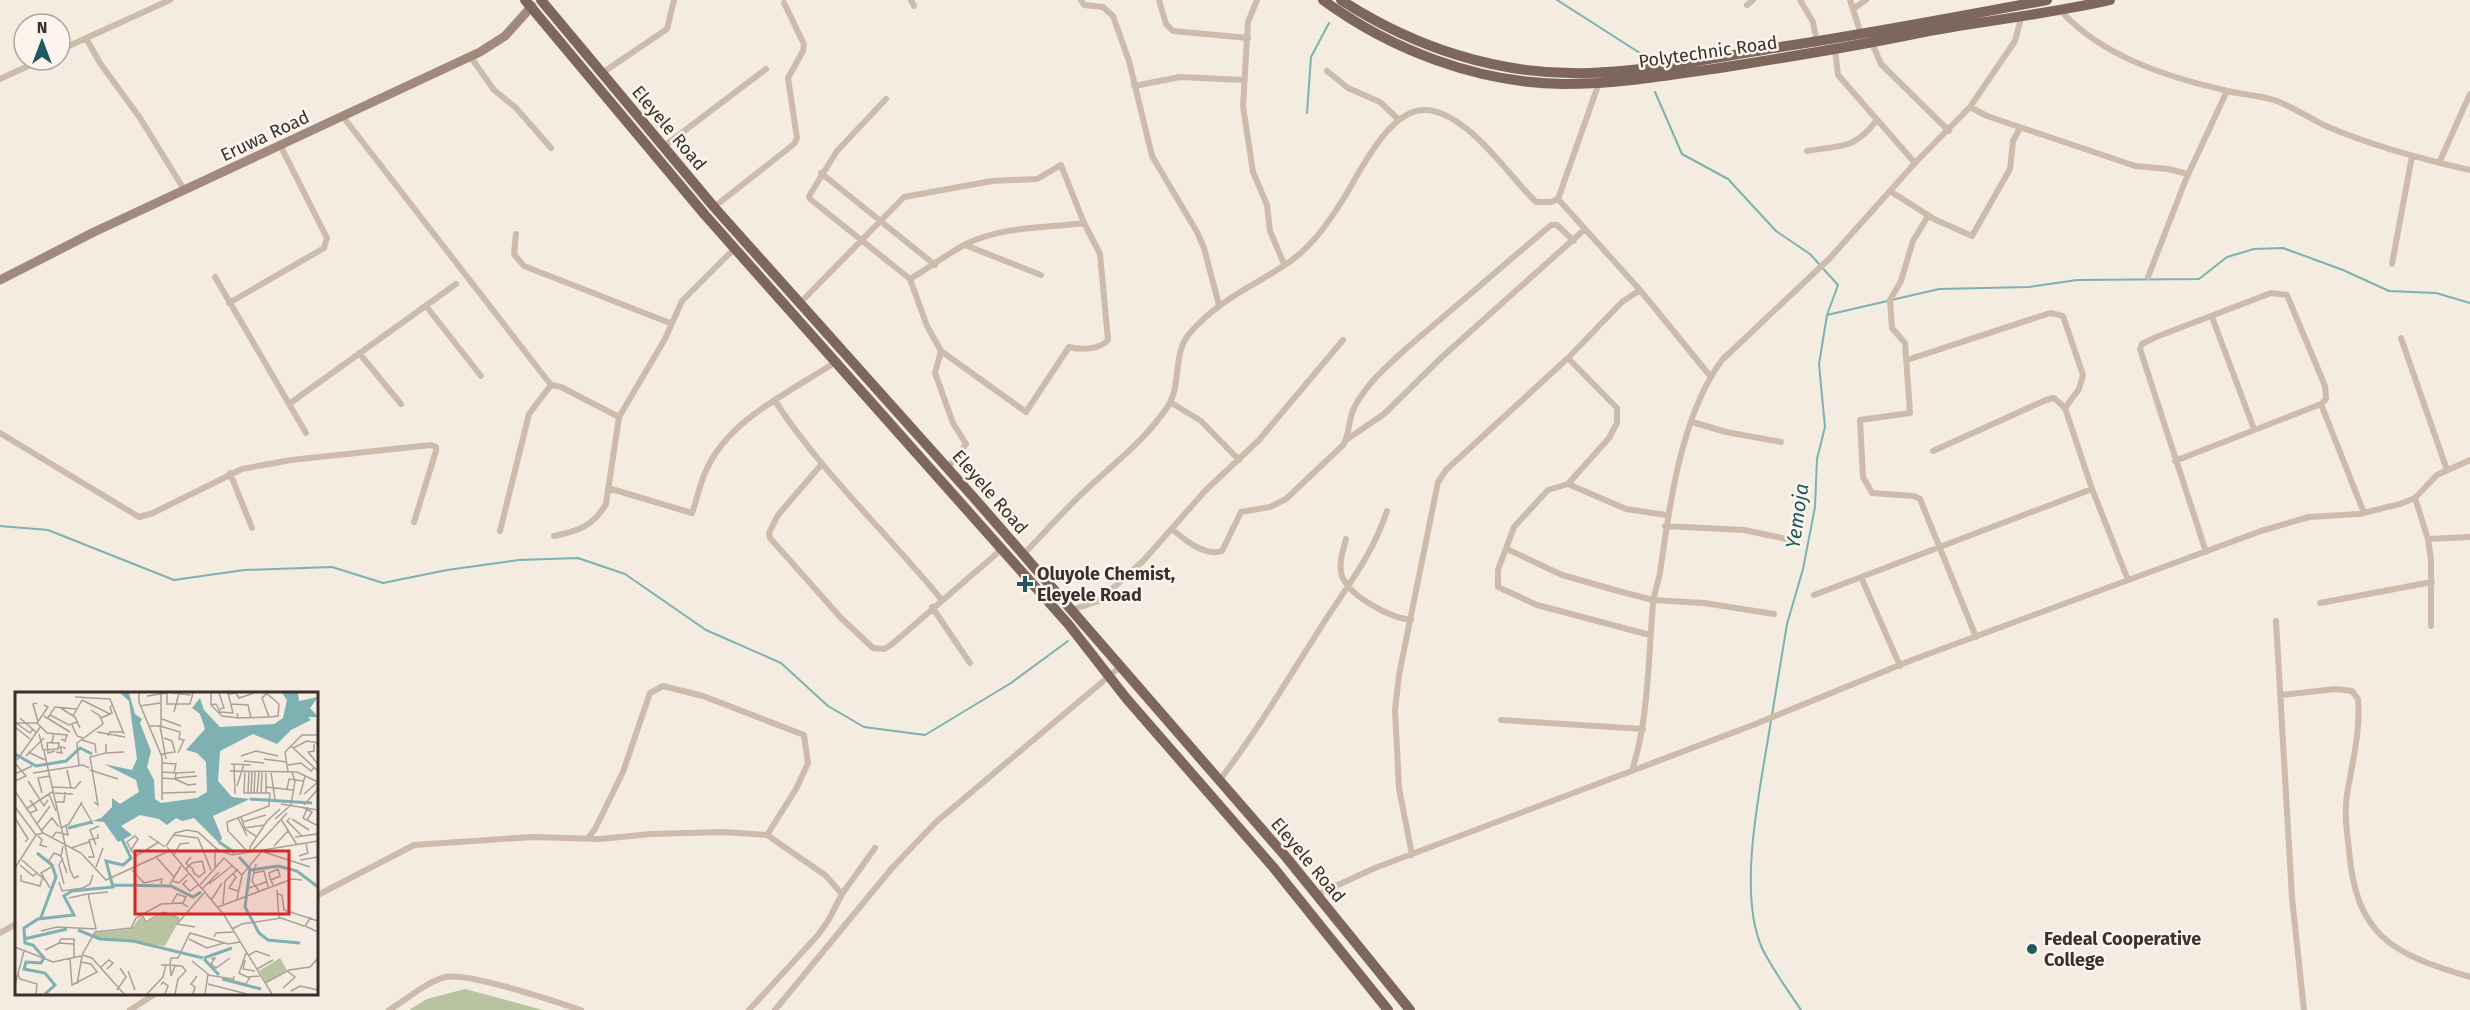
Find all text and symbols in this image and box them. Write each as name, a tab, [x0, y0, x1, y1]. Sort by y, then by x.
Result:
north arrow	[12, 12, 72, 72]
text: N	[37, 18, 47, 37]
street label: Polytechnic Road	[1637, 31, 1779, 73]
street label: Eleyele Road	[627, 81, 711, 175]
street label: Eruwa Road	[217, 106, 313, 166]
street label: Eleyele Road	[947, 445, 1033, 539]
water label: Yemoja	[1781, 482, 1813, 550]
place label: Oluyole Chemist, Eleyele Road	[1037, 563, 1175, 606]
marker: Oluyole Chemist, Eleyele Road	[1018, 577, 1032, 591]
inset map	[15, 692, 318, 995]
street label: Eleyele Road	[1266, 813, 1350, 907]
place label: Fedeal Cooperative College	[2044, 928, 2201, 971]
marker: Fedeal Cooperative College	[2025, 942, 2039, 956]

